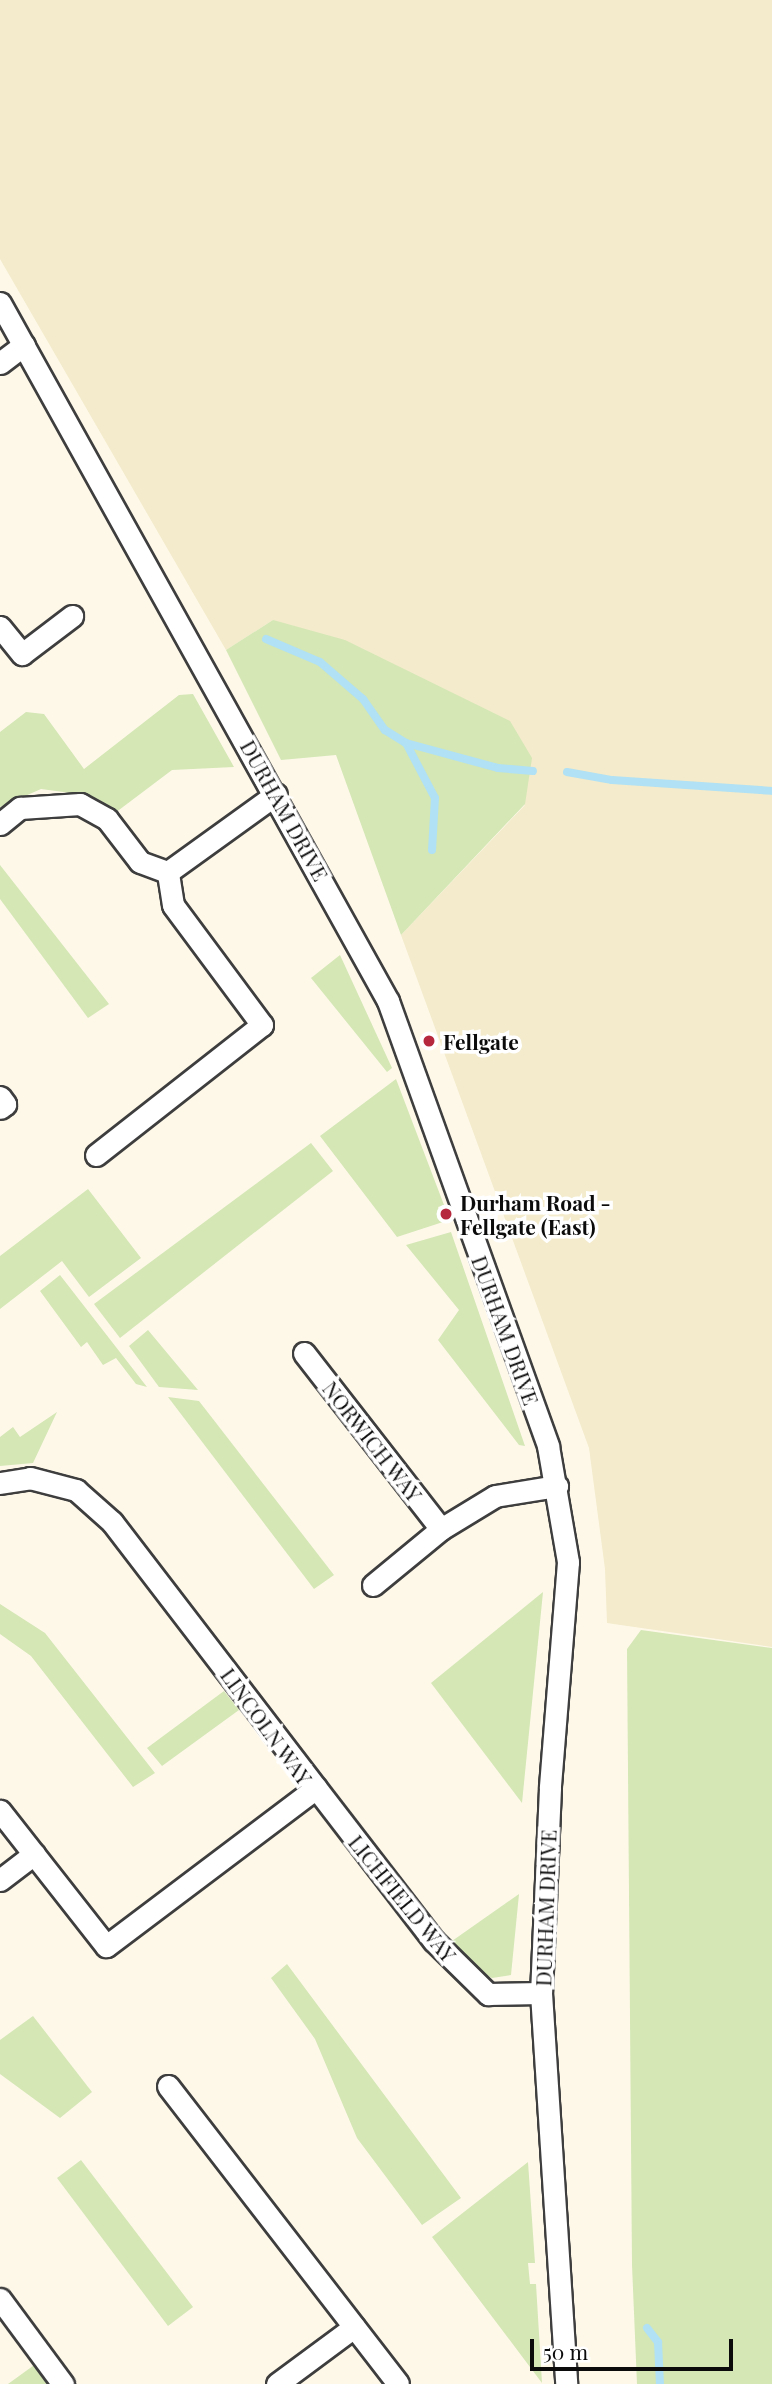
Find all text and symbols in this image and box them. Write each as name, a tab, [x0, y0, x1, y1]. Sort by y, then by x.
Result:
street label: DURHAM DRIVE	[236, 735, 334, 885]
place label: Fellgate	[443, 1028, 519, 1054]
marker: Fellgate	[421, 1033, 437, 1049]
place label: Durham Road - Fellgate (East)	[460, 1189, 611, 1239]
marker: Durham Road - Fellgate (East)	[438, 1206, 454, 1222]
street label: DURHAM DRIVE	[467, 1252, 545, 1408]
street label: NORWICH WAY	[318, 1376, 428, 1506]
street label: LINCOLN WAY	[216, 1662, 318, 1790]
street label: LICHFIELD WAY	[344, 1829, 462, 1967]
street label: DURHAM DRIVE	[530, 1829, 560, 1987]
scale bar	[534, 2324, 737, 2368]
text: 50 m	[543, 2337, 588, 2365]

